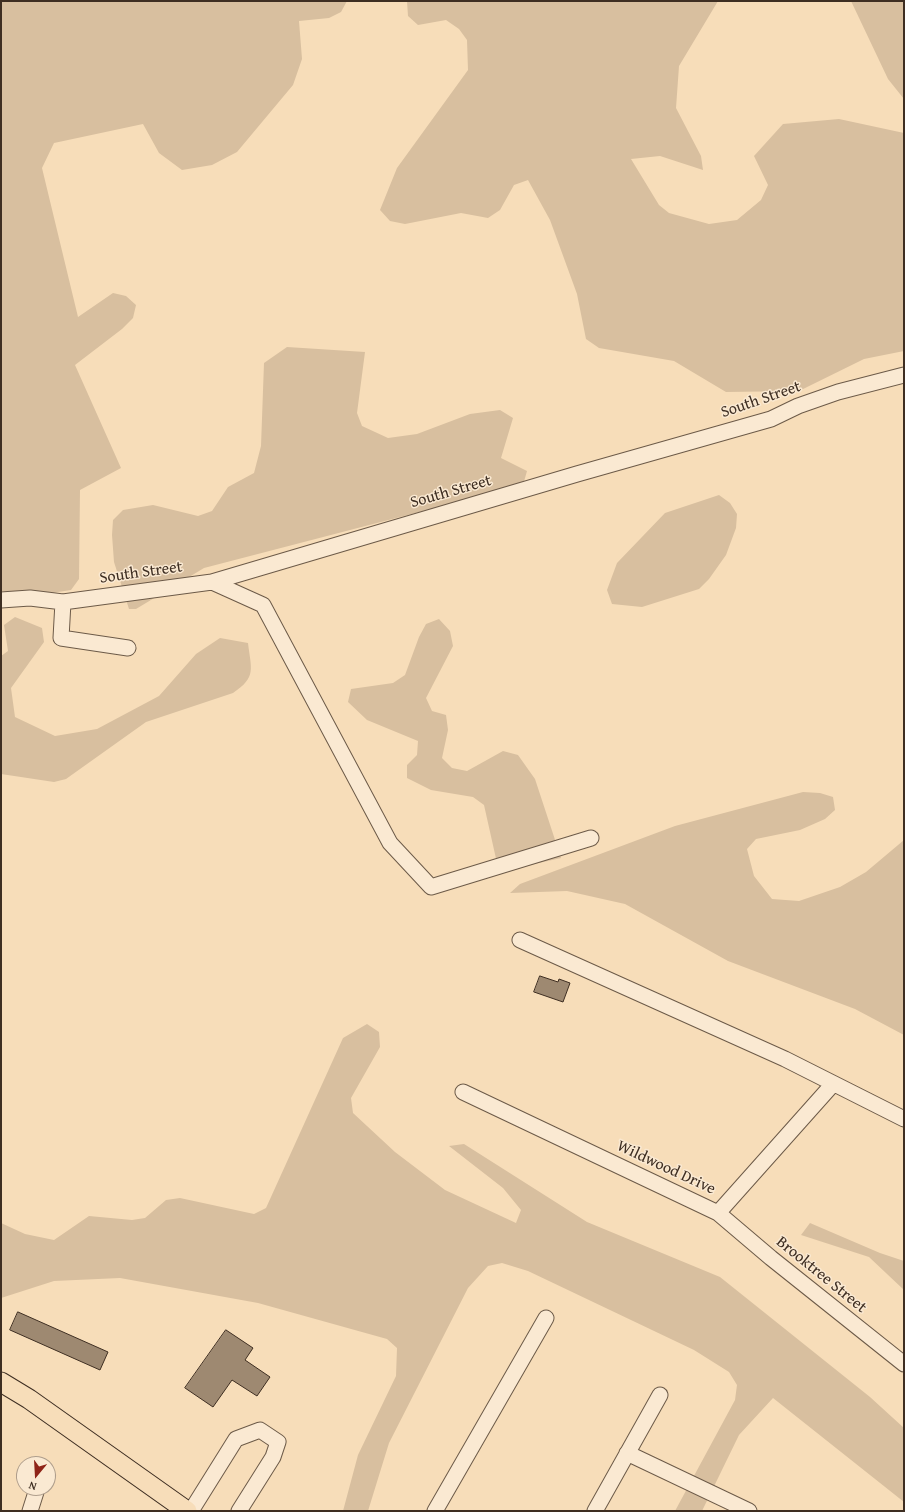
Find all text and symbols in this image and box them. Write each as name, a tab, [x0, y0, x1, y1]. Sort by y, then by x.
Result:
street label: South Street	[719, 377, 803, 423]
street label: South Street	[408, 471, 494, 513]
street label: South Street	[98, 558, 184, 588]
street label: Wildwood Drive	[614, 1137, 718, 1199]
street label: Brooktree Street	[772, 1233, 870, 1317]
north arrow	[16, 1456, 56, 1496]
text: N	[27, 1478, 39, 1495]

